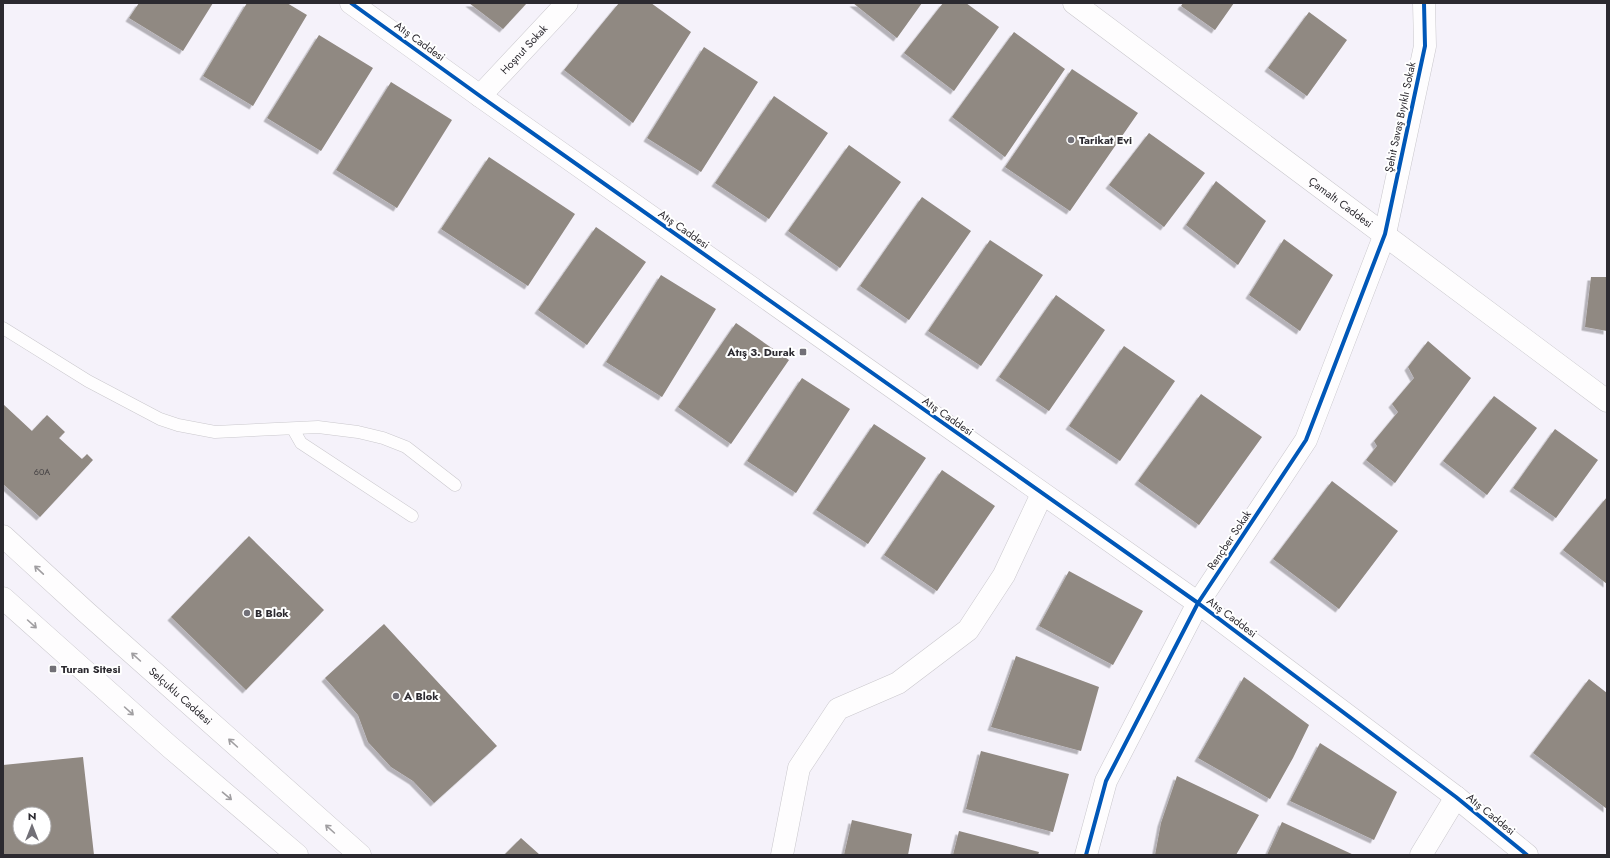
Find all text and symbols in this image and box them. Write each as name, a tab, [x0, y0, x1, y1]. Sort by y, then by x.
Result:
street label: Atış Caddesi	[392, 17, 449, 65]
street label: Hoşnut Sokak	[496, 21, 551, 78]
street label: Şehit Savaş Bıyıklı Sokak	[1380, 60, 1420, 174]
place label: Tarikat Evi	[1079, 132, 1132, 148]
marker: Tarikat Evi	[1066, 135, 1076, 145]
street label: Çamaltı Caddesi	[1305, 173, 1376, 232]
street label: Atış Caddesi	[655, 206, 713, 252]
place label: Atış 3. Durak	[726, 344, 796, 360]
marker: Atış 3. Durak	[798, 347, 808, 357]
street label: Atış Caddesi	[919, 393, 977, 439]
house number: 60A	[34, 465, 50, 478]
street label: Rençber Sokak	[1203, 507, 1255, 573]
one-way arrow	[34, 565, 45, 574]
street label: Atış Caddesi	[1204, 593, 1260, 641]
place label: B Blok	[255, 605, 289, 621]
marker: B Blok	[242, 608, 252, 618]
one-way arrow	[27, 620, 37, 629]
one-way arrow	[131, 652, 141, 661]
place label: Turan Sitesi	[61, 661, 120, 677]
street label: Selçuklu Caddesi	[145, 663, 216, 729]
marker: Turan Sitesi	[48, 664, 58, 674]
place label: A Blok	[403, 688, 439, 704]
marker: A Blok	[391, 691, 401, 701]
one-way arrow	[124, 706, 134, 715]
one-way arrow	[228, 738, 238, 748]
street label: Atış Caddesi	[1463, 789, 1519, 839]
one-way arrow	[222, 791, 233, 800]
north arrow	[12, 806, 52, 846]
text: N	[28, 808, 36, 824]
one-way arrow	[326, 825, 336, 834]

